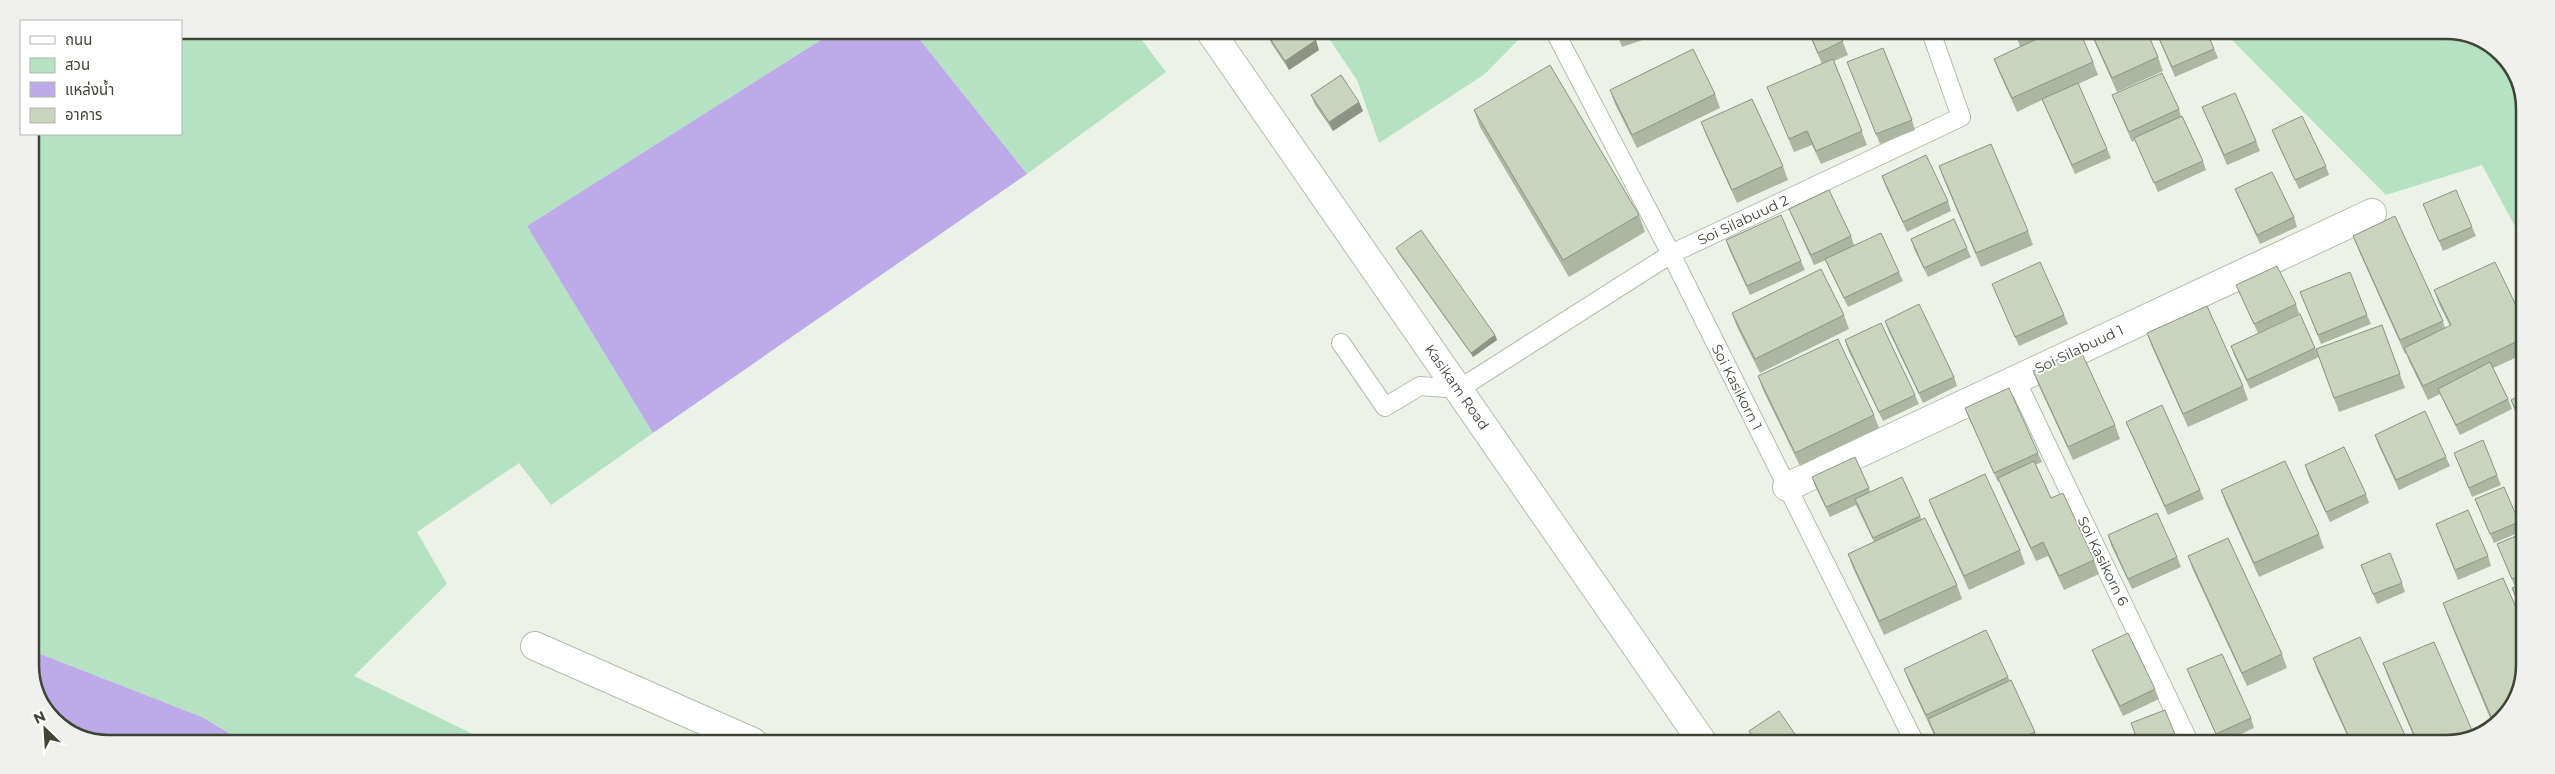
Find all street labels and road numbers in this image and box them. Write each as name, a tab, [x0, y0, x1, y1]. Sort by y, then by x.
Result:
street label: Soi Silabuud 2	[1694, 191, 1792, 249]
street label: Soi Silabuud 1	[2032, 321, 2126, 377]
street label: Kasikam Road	[1421, 341, 1493, 433]
street label: Soi Kasikorn 1	[1708, 341, 1766, 433]
street label: Soi Kasikorn 6	[2074, 513, 2133, 609]

